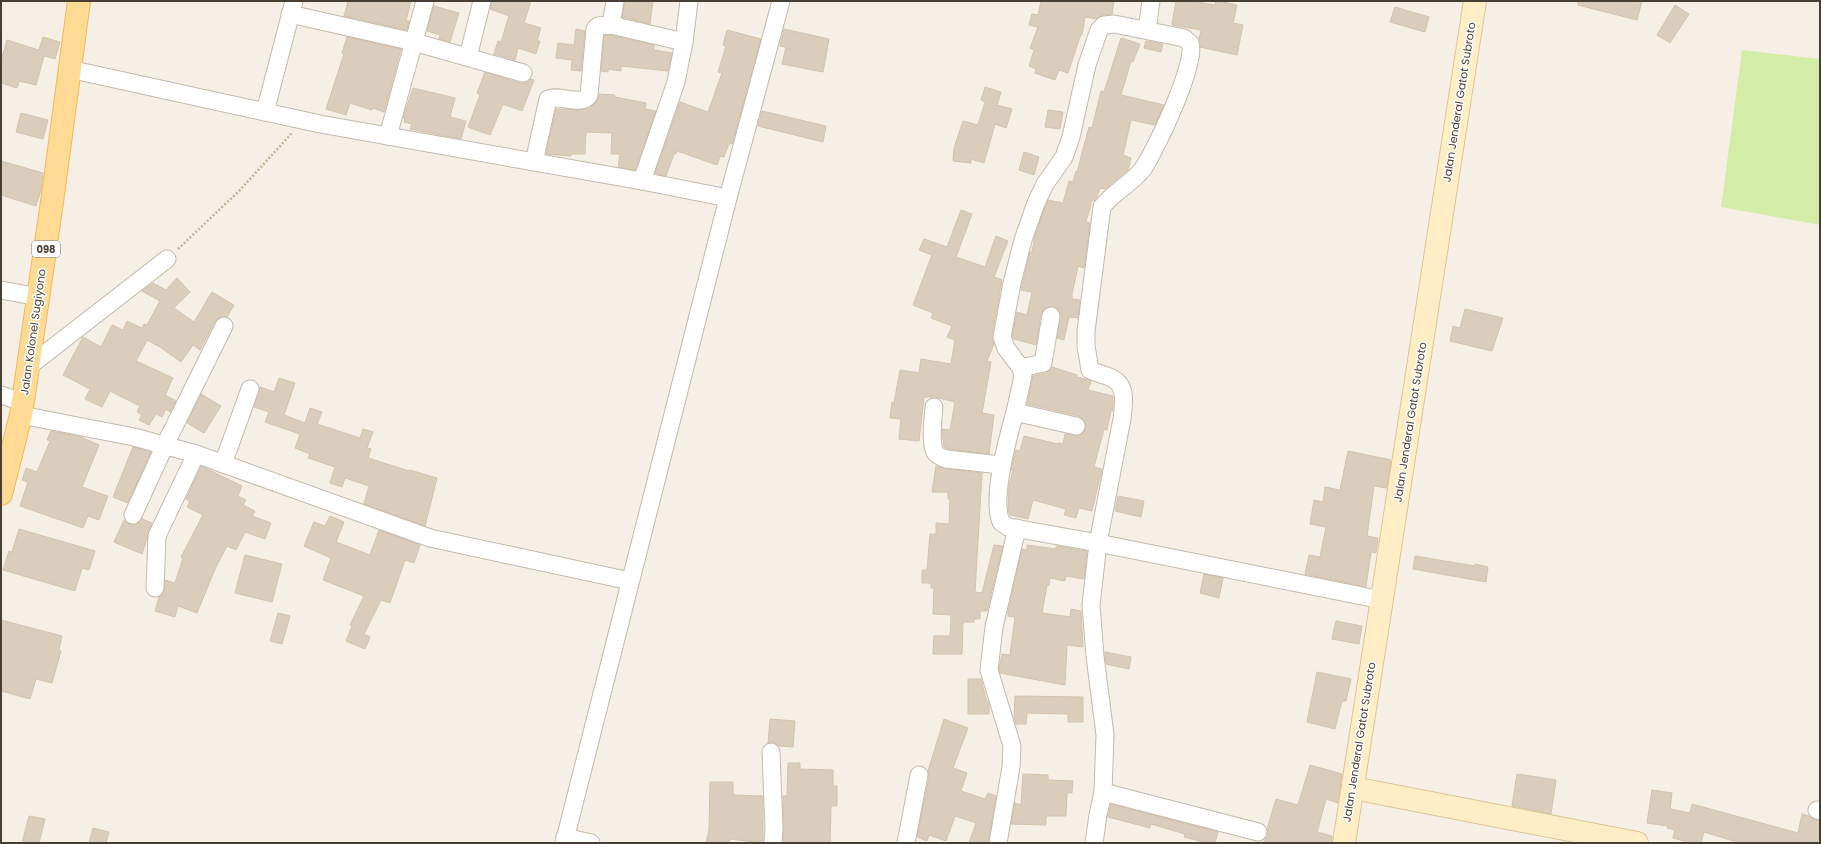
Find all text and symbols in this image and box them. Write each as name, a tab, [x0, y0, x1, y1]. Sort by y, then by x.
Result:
street label: Jalan Jenderal Gatot Subroto	[1438, 21, 1480, 183]
road number: 098	[32, 241, 60, 257]
street label: Jalan Kolonel Sugiyono	[16, 268, 50, 396]
street label: Jalan Jenderal Gatot Subroto	[1389, 341, 1431, 503]
street label: Jalan Jenderal Gatot Subroto	[1338, 661, 1380, 823]

